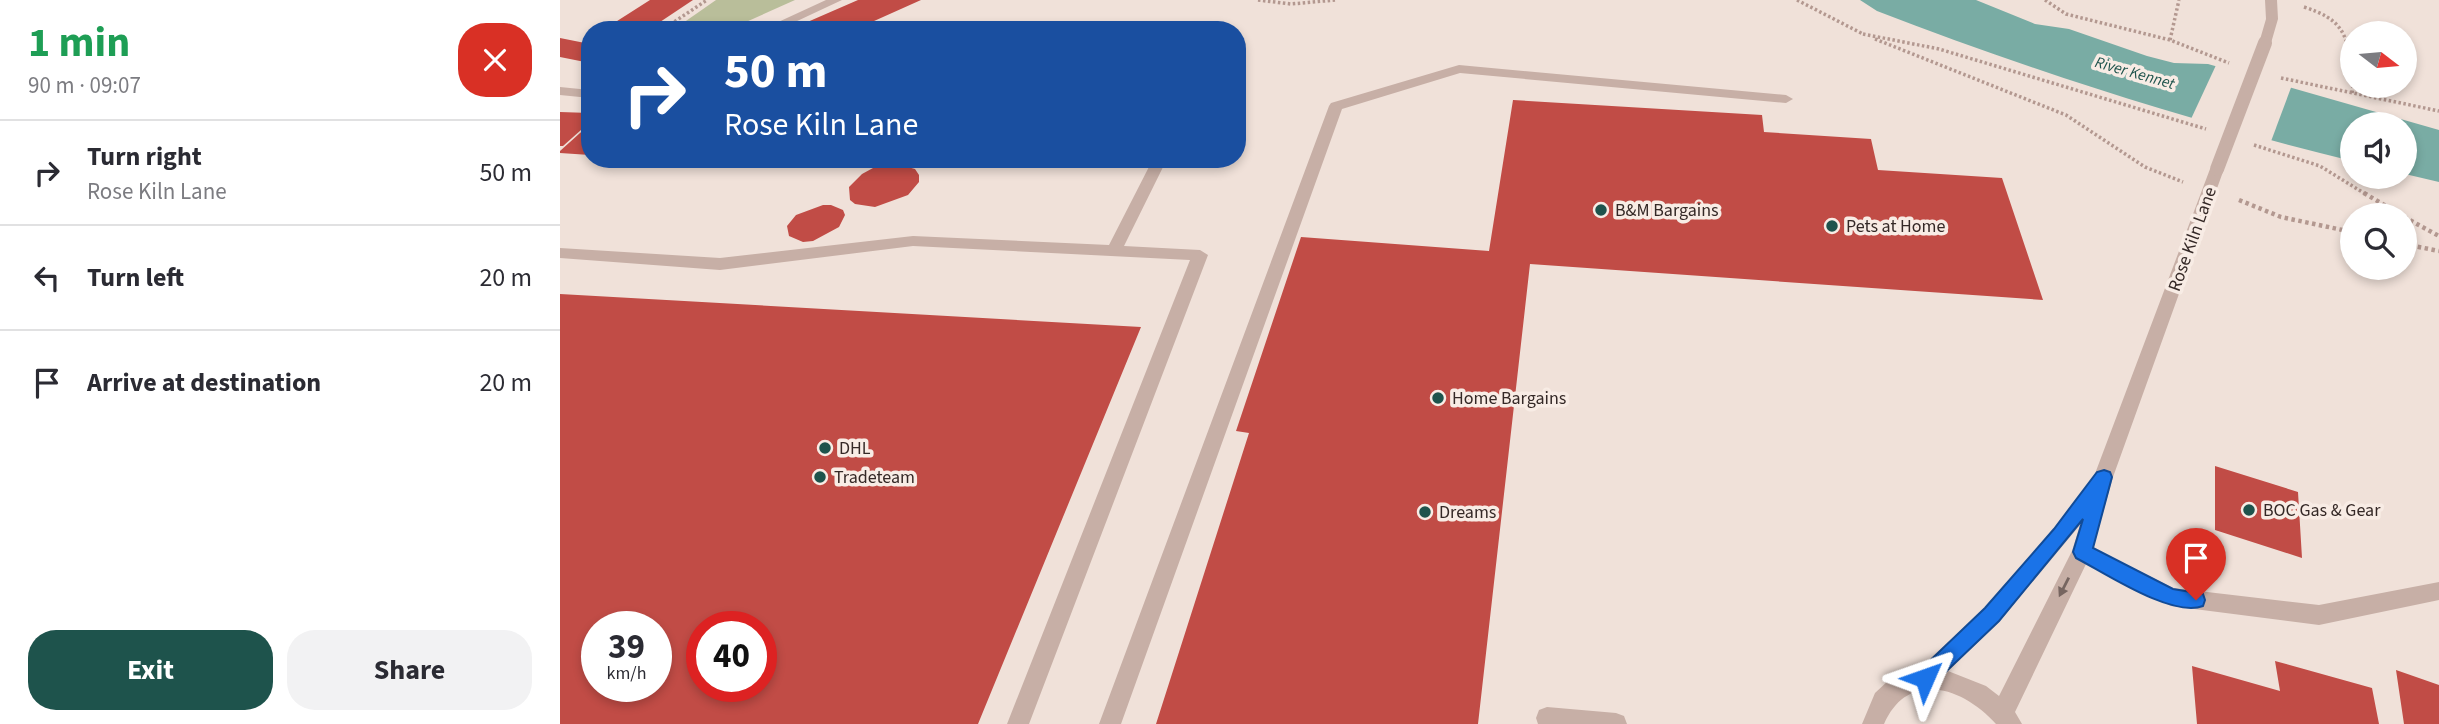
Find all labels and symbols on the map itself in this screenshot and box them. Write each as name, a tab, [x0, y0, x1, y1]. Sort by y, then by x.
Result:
north arrow	[2340, 21, 2417, 98]
water label: River Kennet	[2092, 51, 2178, 95]
street label: Rose Kiln Lane	[2162, 183, 2223, 295]
place label: B&M Bargains	[1615, 198, 1719, 223]
marker: B&M Bargains	[1593, 202, 1609, 218]
place label: Pets at Home	[1846, 214, 1945, 239]
marker: Pets at Home	[1824, 218, 1840, 234]
place label: Home Bargains	[1452, 386, 1566, 411]
marker: Home Bargains	[1430, 390, 1446, 406]
place label: DHL	[839, 436, 871, 461]
marker: DHL	[817, 440, 833, 456]
place label: Tradeteam	[834, 465, 915, 490]
marker: Tradeteam	[812, 469, 828, 485]
place label: BOC Gas & Gear	[2263, 498, 2381, 523]
place label: Dreams	[1439, 500, 1496, 525]
marker: BOC Gas & Gear	[2241, 502, 2257, 518]
marker: Dreams	[1417, 504, 1433, 520]
pin	[2166, 528, 2226, 600]
one-way arrow	[2059, 577, 2070, 597]
speed limit sign: 40	[686, 611, 777, 702]
position arrow	[1888, 641, 1962, 715]

